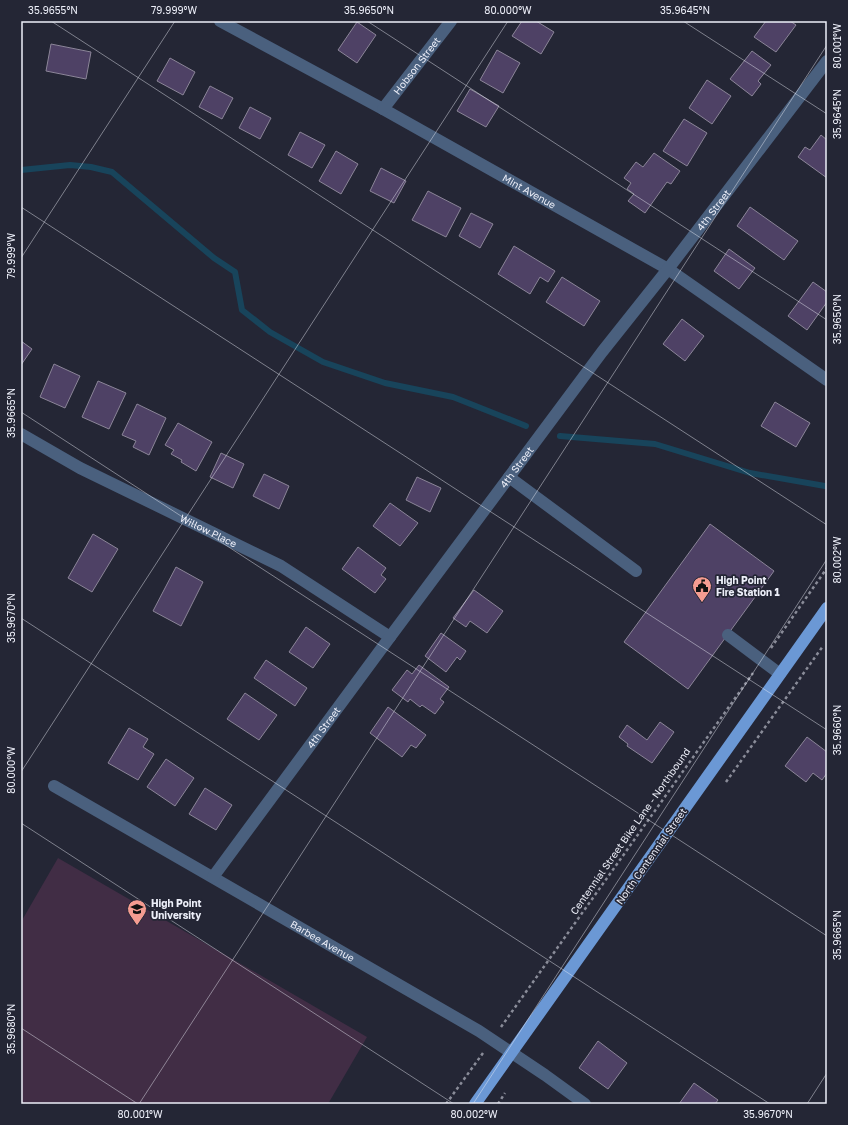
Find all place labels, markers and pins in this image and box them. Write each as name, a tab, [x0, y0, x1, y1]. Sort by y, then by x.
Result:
place label: High Point Fire Station 1	[716, 574, 780, 598]
public building icon: High Point Fire Station 1	[691, 575, 713, 603]
place label: High Point University	[151, 897, 201, 921]
school or university icon: High Point University	[126, 898, 148, 926]

